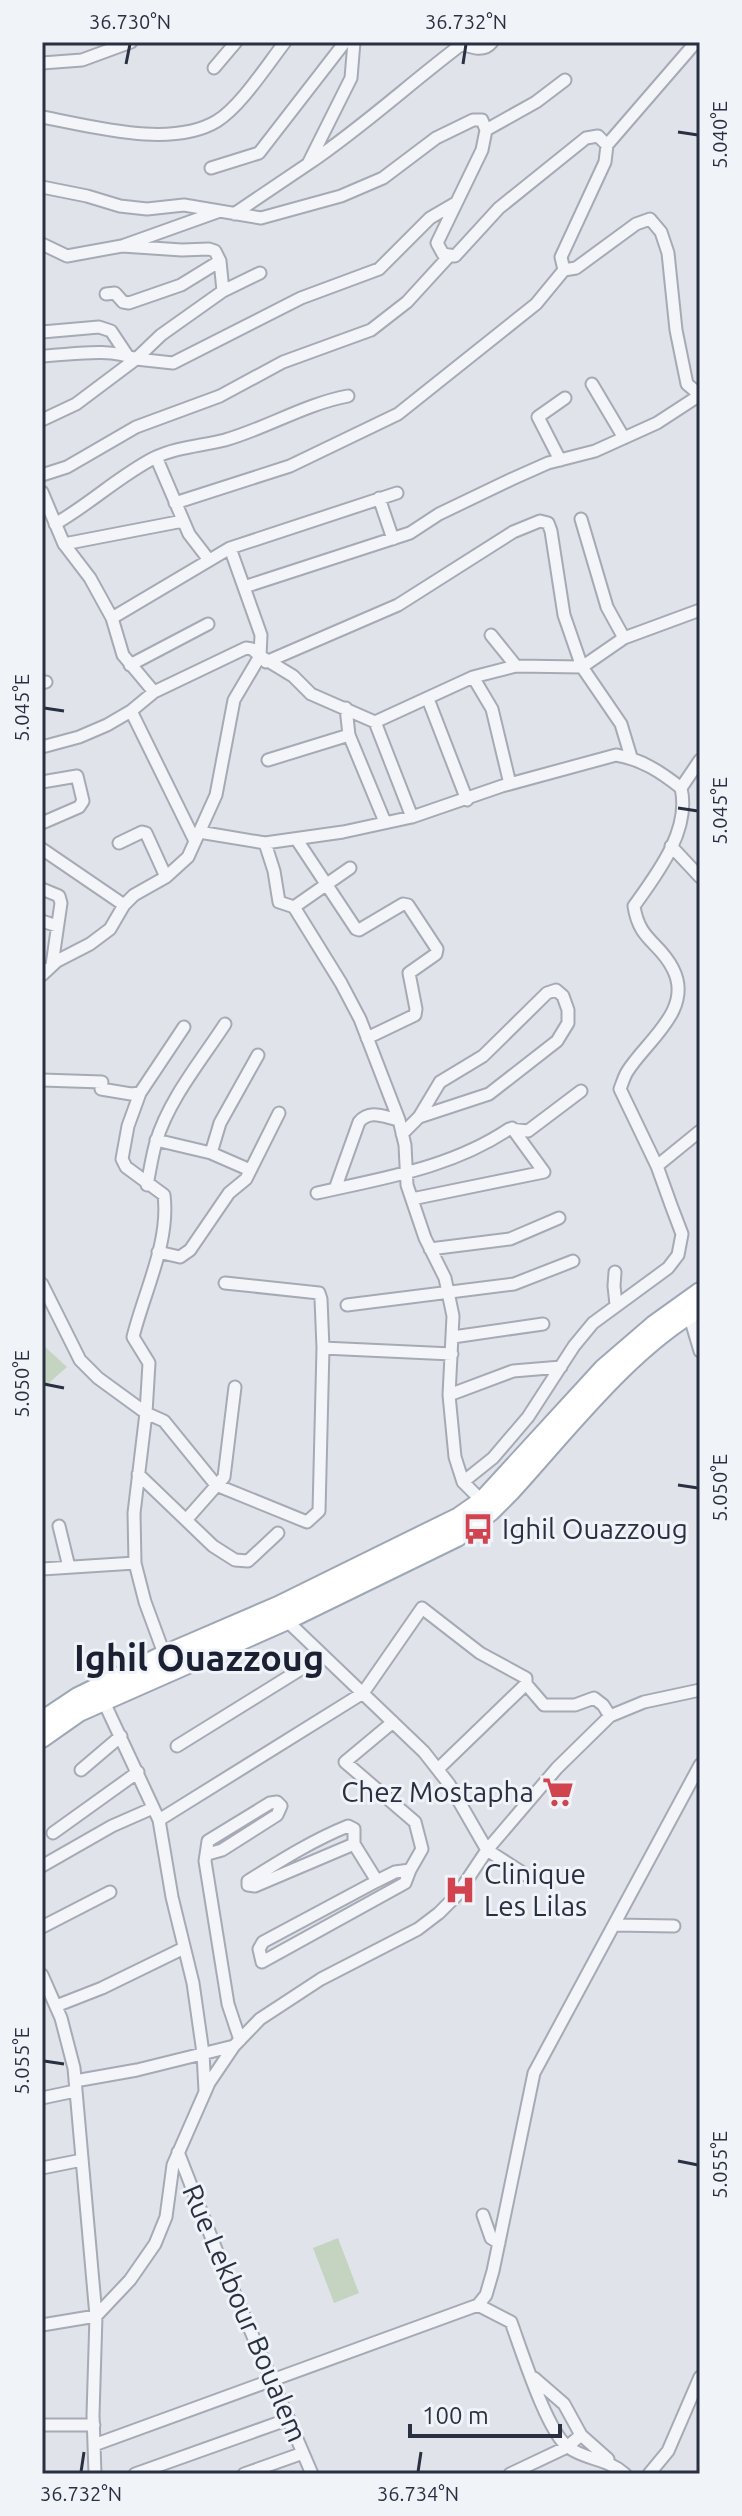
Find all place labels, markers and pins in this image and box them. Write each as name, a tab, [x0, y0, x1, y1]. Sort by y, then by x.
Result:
bus stop icon: Ighil Ouazzoug	[461, 1512, 495, 1546]
place label: Ighil Ouazzoug	[502, 1513, 688, 1544]
supermarket icon: Chez Mostapha	[541, 1775, 575, 1809]
place label: Chez Mostapha	[341, 1776, 534, 1807]
place label: Clinique Les Lilas	[484, 1858, 587, 1921]
hospital icon: Clinique Les Lilas	[443, 1873, 477, 1907]

